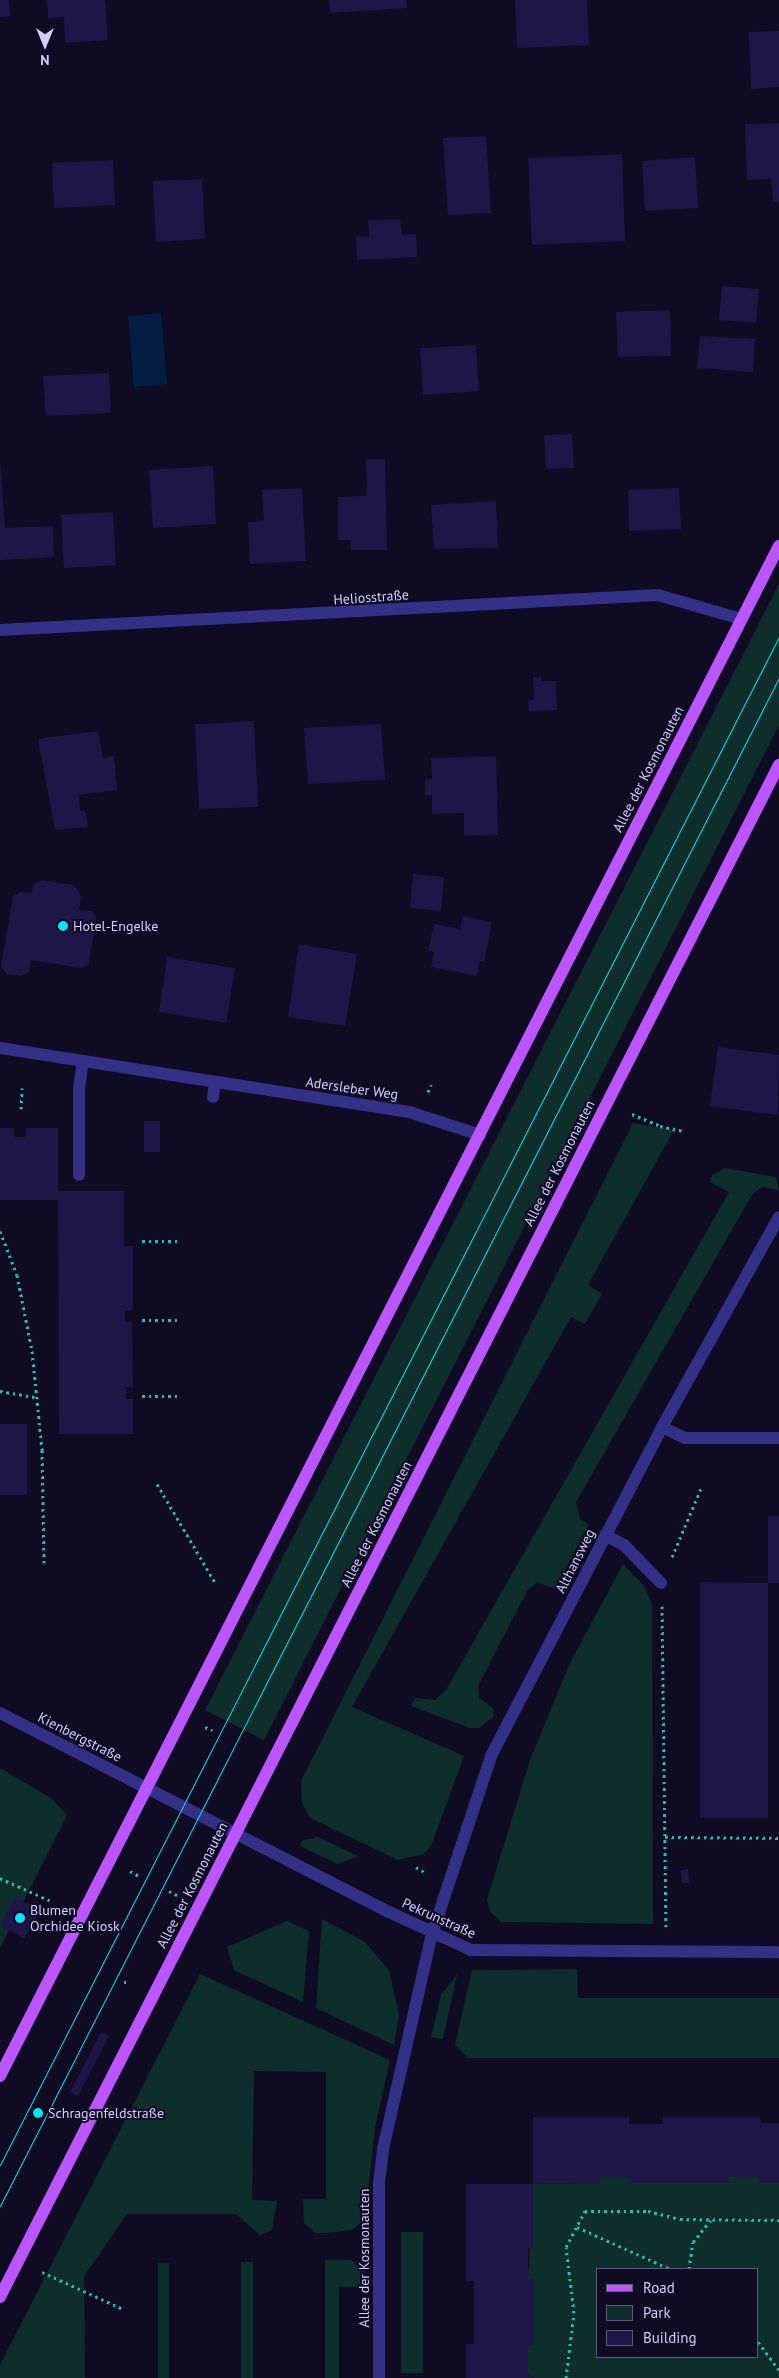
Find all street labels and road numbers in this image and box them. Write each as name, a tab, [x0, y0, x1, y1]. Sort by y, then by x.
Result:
street label: Heliosstraße	[333, 586, 409, 608]
street label: Allee der Kosmonauten	[609, 703, 687, 835]
street label: Adersleber Weg	[305, 1073, 399, 1103]
street label: Allee der Kosmonauten	[520, 1097, 598, 1229]
street label: Allee der Kosmonauten	[337, 1458, 415, 1590]
street label: Althansweg	[552, 1526, 598, 1596]
street label: Kienbergstraße	[35, 1709, 125, 1765]
street label: Allee der Kosmonauten	[153, 1819, 231, 1951]
street label: Pekrunstraße	[400, 1894, 478, 1942]
street label: Allee der Kosmonauten	[356, 2189, 372, 2327]

